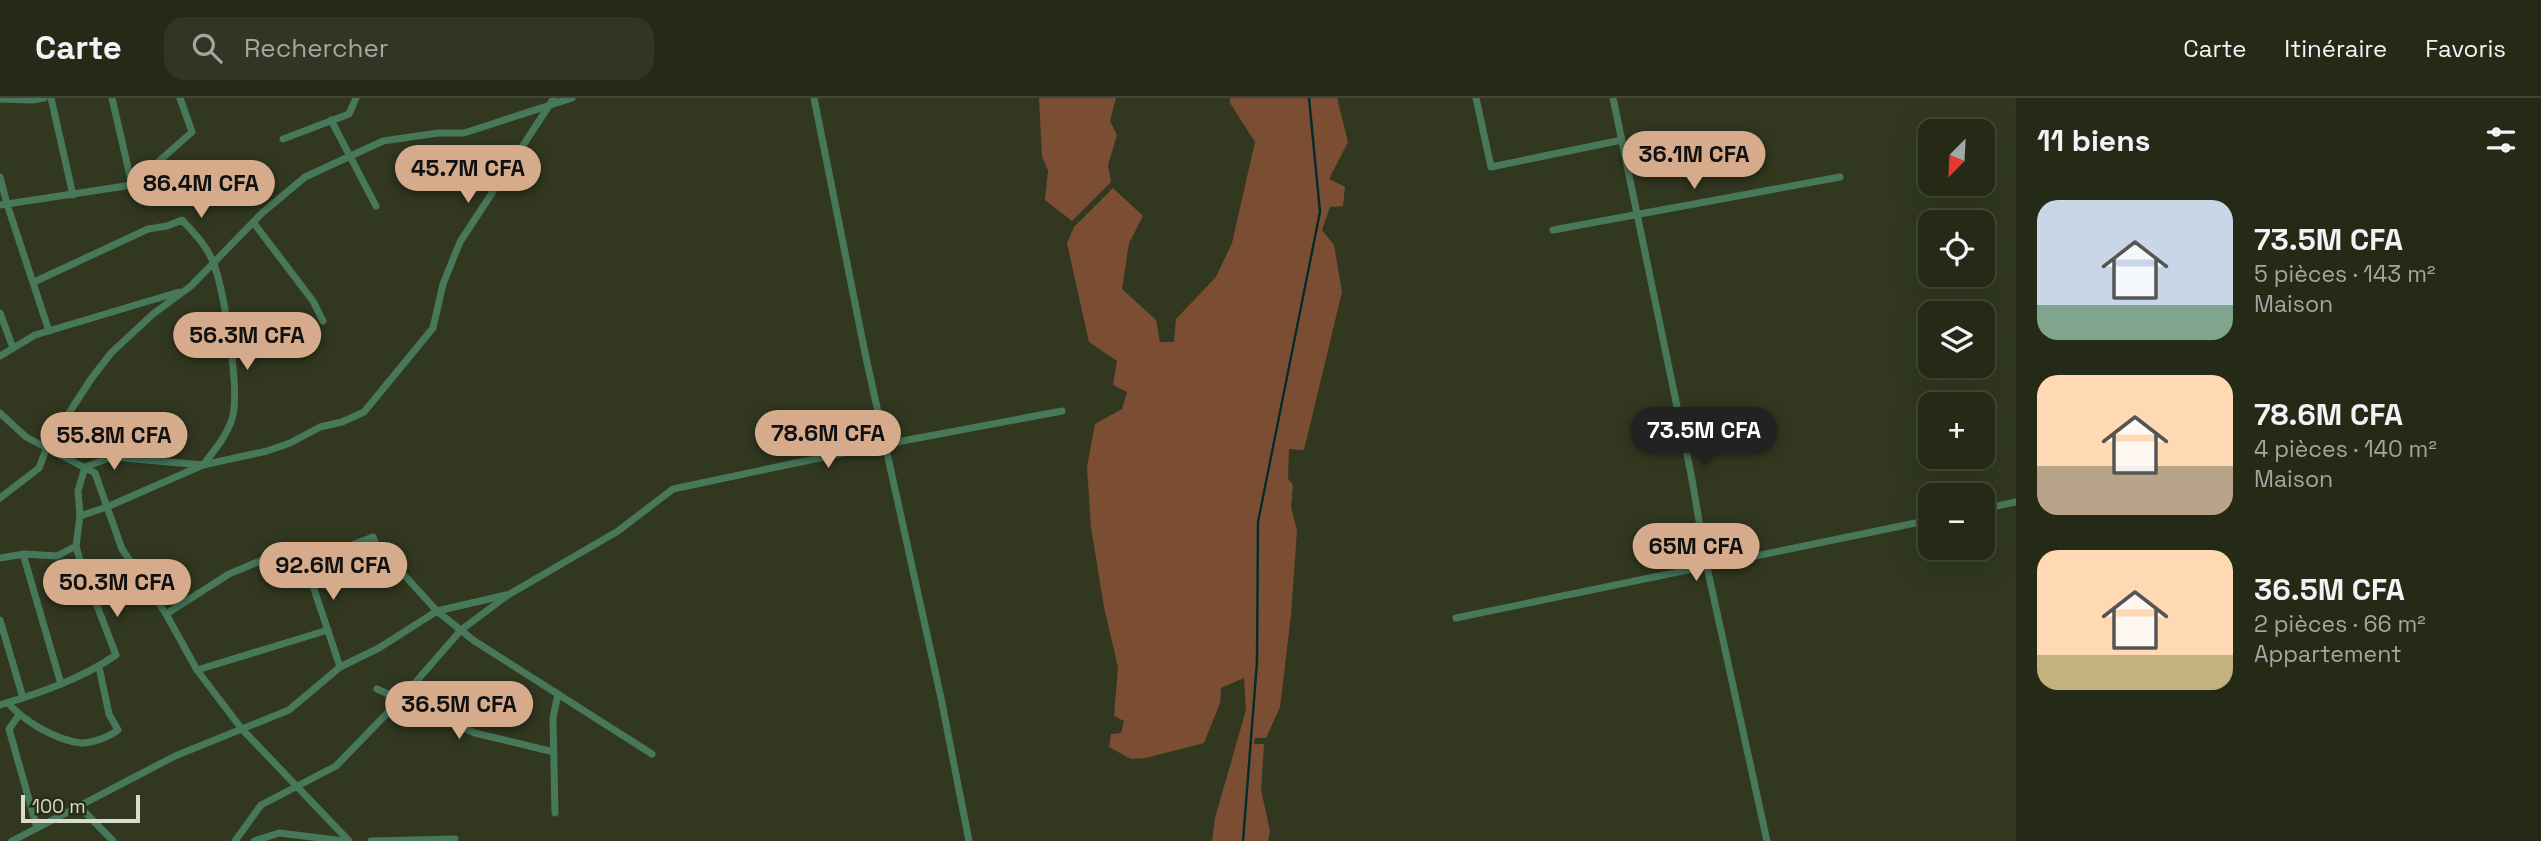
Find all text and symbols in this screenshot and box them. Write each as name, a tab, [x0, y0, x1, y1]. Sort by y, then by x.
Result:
search box	[164, 17, 654, 80]
text: Carte	[35, 27, 122, 69]
icon: search	[188, 29, 226, 67]
text: Rechercher	[244, 31, 389, 65]
text: Carte	[2183, 33, 2246, 64]
text: Itinéraire	[2284, 33, 2387, 64]
text: Favoris	[2425, 33, 2506, 64]
north arrow	[1918, 119, 1995, 196]
map controls	[1918, 119, 1995, 560]
text: 11 biens	[2037, 121, 2150, 160]
icon: filters	[2482, 121, 2520, 159]
pin: 36.1M CFA	[1614, 132, 1774, 191]
text: 36.1M CFA	[1639, 139, 1750, 169]
pin: 45.7M CFA	[388, 146, 548, 205]
text: 45.7M CFA	[411, 153, 525, 183]
pin: 86.4M CFA	[121, 160, 281, 220]
text: 86.4M CFA	[143, 168, 259, 198]
button: locate	[1918, 210, 1995, 287]
text: 73.5M CFA	[2254, 220, 2403, 259]
icon: home	[2093, 228, 2177, 312]
text: 5 pièces · 143 m²	[2254, 259, 2435, 289]
text: Maison	[2254, 289, 2333, 319]
button: layers	[1918, 301, 1995, 378]
pin: 56.3M CFA	[167, 313, 327, 372]
text: 56.3M CFA	[189, 320, 305, 350]
button: +	[1918, 392, 1995, 469]
text: 78.6M CFA	[2254, 395, 2403, 434]
icon: home	[2093, 403, 2177, 487]
pin: 73.5M CFA	[1624, 408, 1784, 467]
pin: 78.6M CFA	[748, 410, 908, 470]
pin: 55.8M CFA	[34, 412, 194, 472]
text: 73.5M CFA	[1647, 415, 1761, 445]
text: 78.6M CFA	[771, 418, 885, 448]
text: 55.8M CFA	[56, 420, 172, 450]
text: 4 pièces · 140 m²	[2254, 434, 2437, 464]
text: Maison	[2254, 464, 2333, 494]
button: −	[1918, 483, 1995, 560]
pin: 65M CFA	[1631, 524, 1761, 583]
text: 65M CFA	[1649, 531, 1743, 561]
pin: 92.6M CFA	[253, 542, 413, 602]
text: 92.6M CFA	[275, 550, 391, 580]
pin: 50.3M CFA	[37, 560, 197, 619]
text: 50.3M CFA	[59, 567, 175, 597]
text: 36.5M CFA	[2254, 570, 2405, 609]
icon: home	[2093, 578, 2177, 662]
text: 2 pièces · 66 m²	[2254, 609, 2426, 639]
text: Appartement	[2254, 639, 2402, 669]
pin: 36.5M CFA	[379, 682, 539, 741]
text: 36.5M CFA	[401, 689, 517, 719]
scale bar	[21, 792, 140, 824]
text: 100 m	[32, 794, 86, 819]

